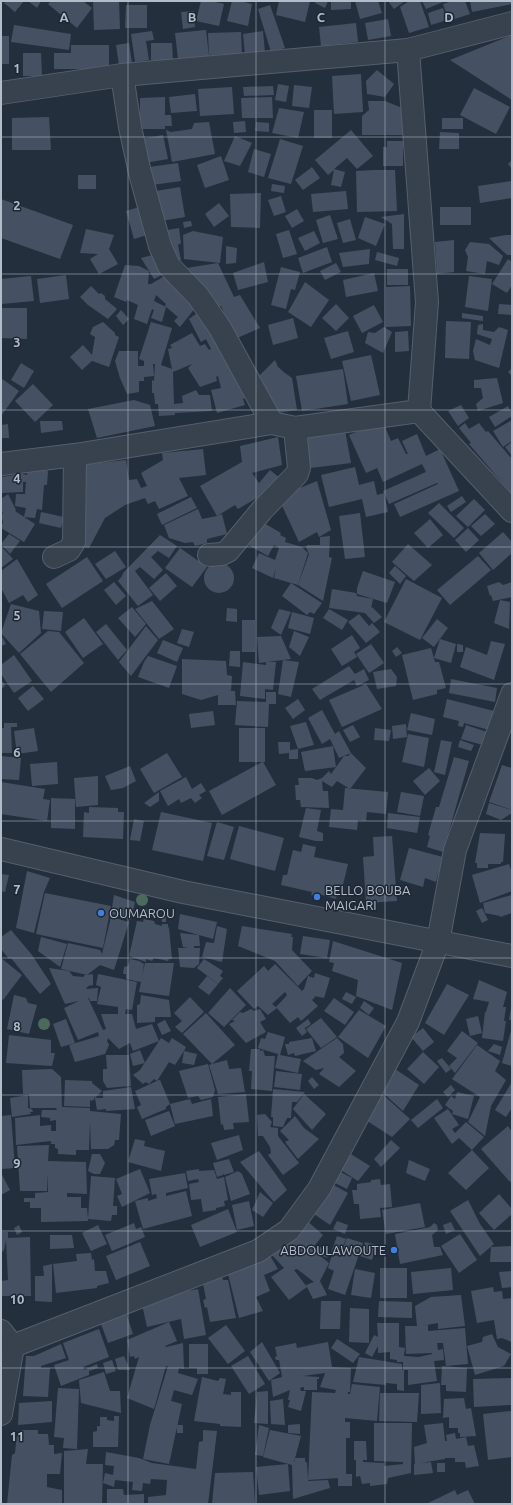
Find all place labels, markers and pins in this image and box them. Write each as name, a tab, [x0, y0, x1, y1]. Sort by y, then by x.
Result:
place label: BELLO BOUBA MAIGARI	[325, 883, 411, 912]
marker: BELLO BOUBA MAIGARI	[312, 892, 322, 902]
place label: OUMAROU	[109, 906, 175, 920]
marker: OUMAROU	[96, 908, 106, 918]
place label: ABDOULAWOUTE	[280, 1243, 386, 1257]
marker: ABDOULAWOUTE	[389, 1245, 399, 1255]

